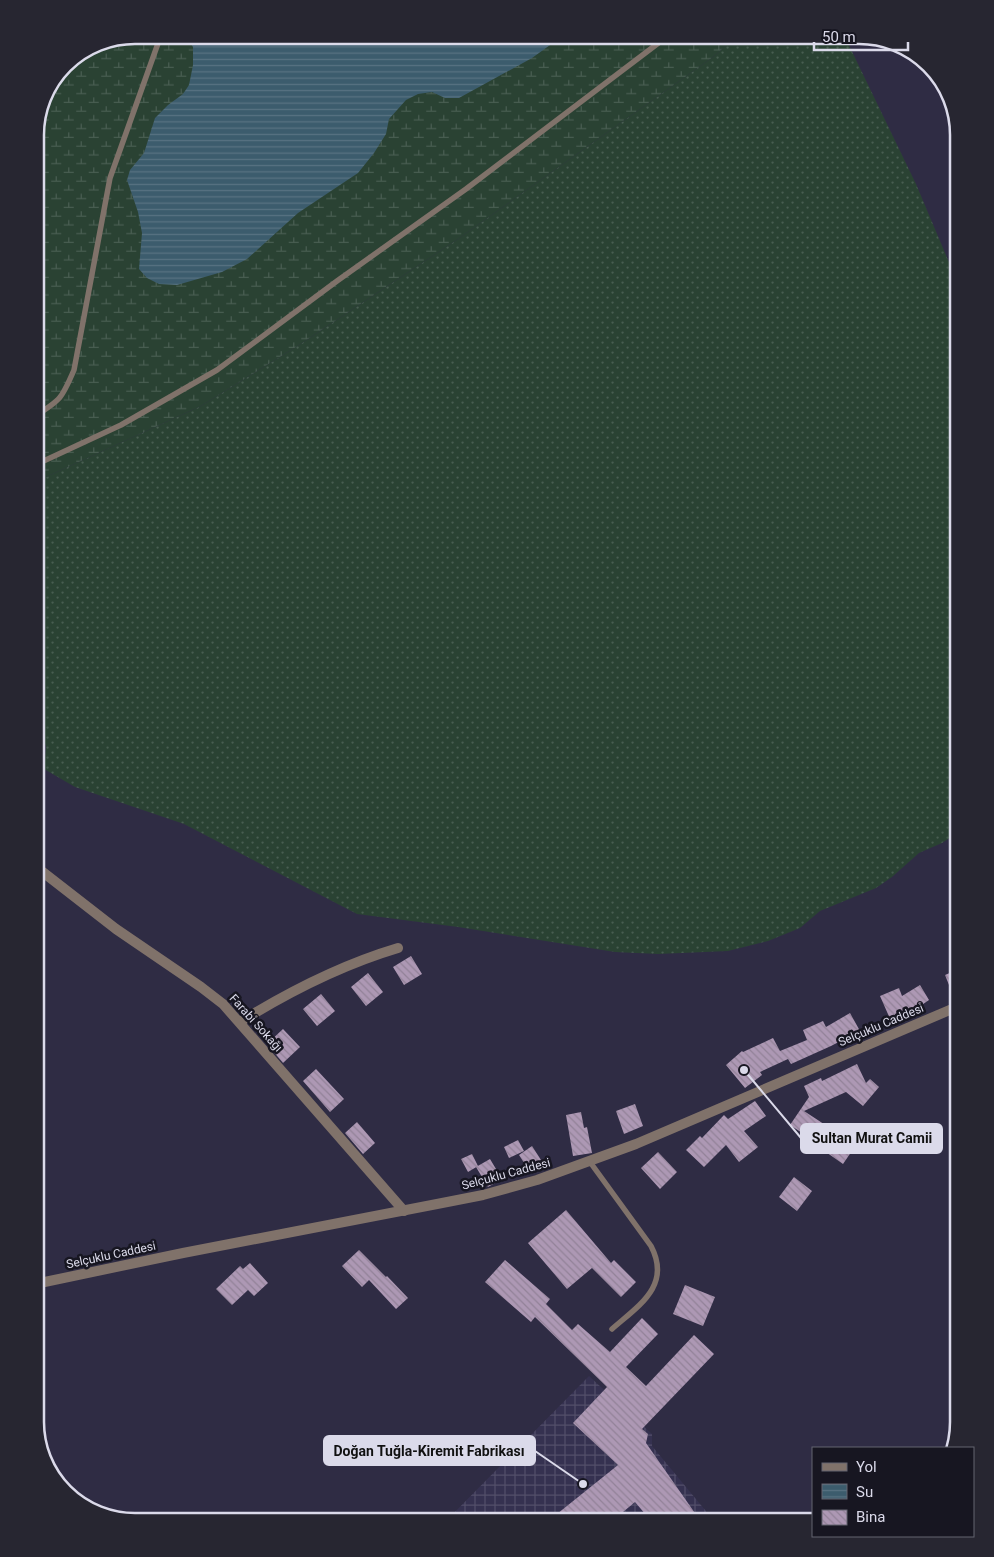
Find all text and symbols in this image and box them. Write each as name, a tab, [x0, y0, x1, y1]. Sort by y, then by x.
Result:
scale bar	[814, 20, 908, 52]
text: 50 m	[822, 28, 856, 46]
street label: Farabi Sokağı	[227, 991, 285, 1055]
street label: Selçuklu Caddesi	[836, 1001, 926, 1049]
callout: Sultan Murat Camii	[801, 1124, 942, 1153]
text: Sultan Murat Camii	[812, 1130, 932, 1146]
street label: Selçuklu Caddesi	[460, 1155, 552, 1193]
street label: Selçuklu Caddesi	[65, 1239, 157, 1271]
callout: Doğan Tuğla-Kiremit Fabrikası	[324, 1436, 535, 1465]
text: Doğan Tuğla-Kiremit Fabrikası	[333, 1443, 525, 1459]
legend	[812, 1447, 974, 1537]
text: Yol	[856, 1458, 877, 1476]
text: Su	[856, 1483, 873, 1501]
text: Bina	[856, 1508, 885, 1526]

